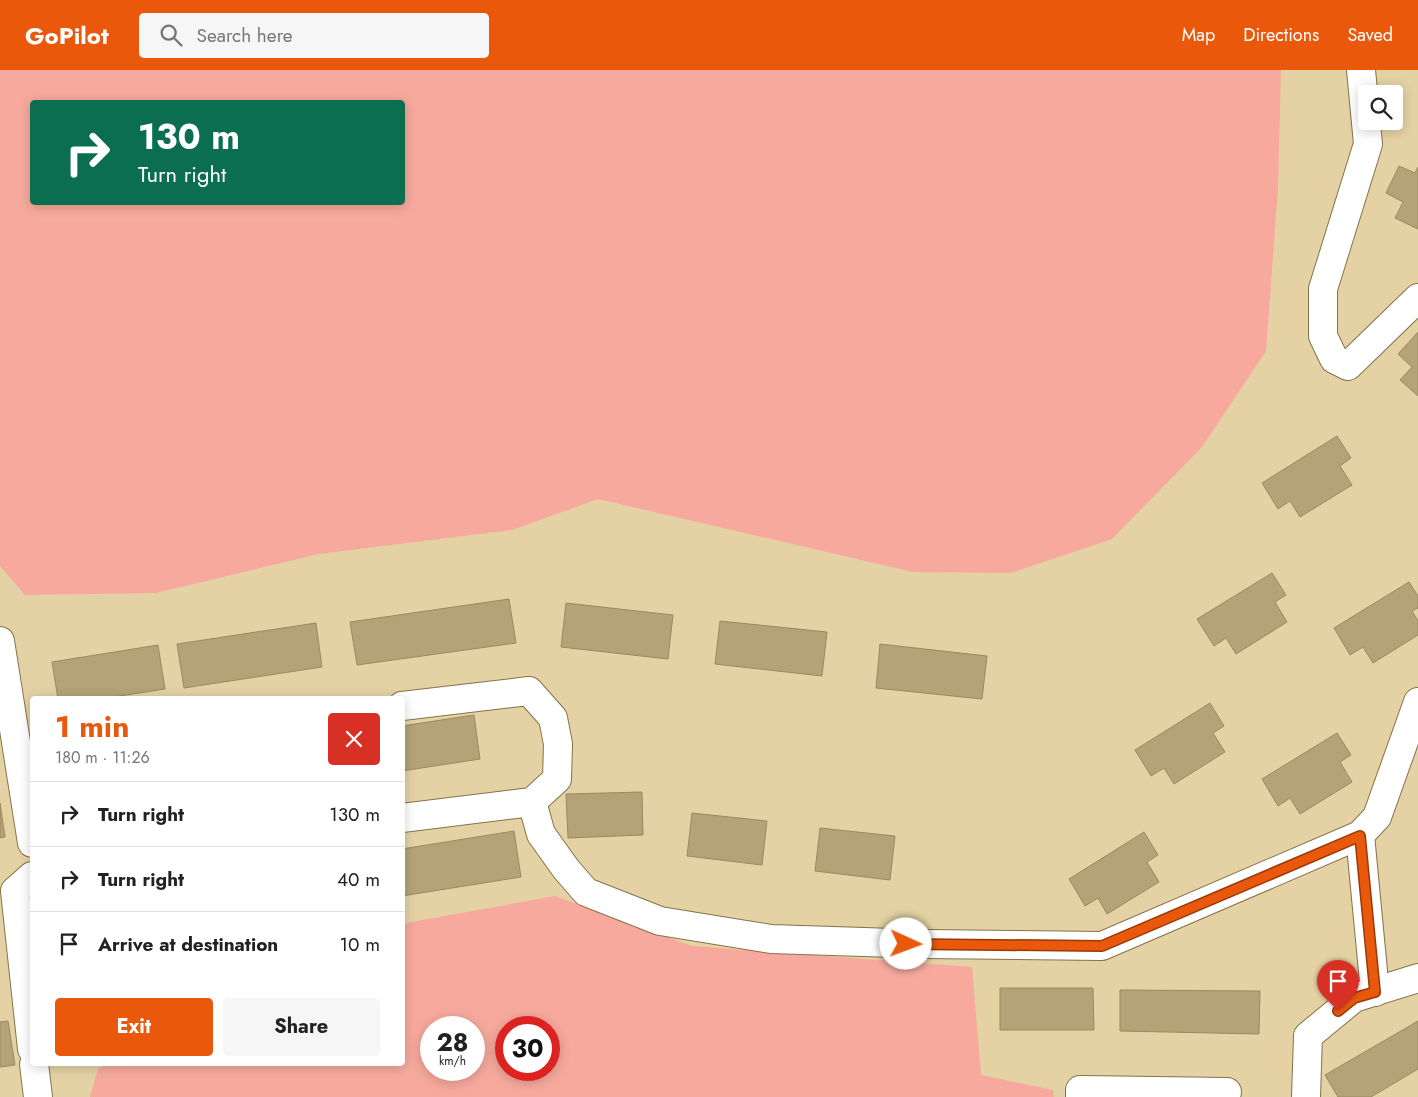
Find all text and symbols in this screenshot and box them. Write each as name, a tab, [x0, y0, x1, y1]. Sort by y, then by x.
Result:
search box	[139, 13, 489, 58]
text: GoPilot	[25, 18, 109, 53]
icon: search	[157, 21, 185, 49]
text: Search here	[197, 22, 293, 49]
text: Map	[1182, 22, 1215, 48]
text: Directions	[1243, 22, 1319, 48]
text: Saved	[1347, 22, 1393, 48]
map controls	[1358, 85, 1403, 130]
button: search	[1358, 85, 1403, 130]
text: 130 m	[138, 112, 240, 162]
icon: right	[55, 120, 120, 185]
text: Turn right	[138, 158, 226, 190]
text: 1 min	[55, 705, 129, 748]
button: close	[328, 713, 380, 765]
text: 180 m · 11:26	[55, 746, 150, 769]
icon: right	[55, 800, 83, 828]
text: Turn right	[98, 801, 184, 828]
text: 130 m	[329, 801, 380, 828]
icon: right	[55, 865, 83, 893]
text: Turn right	[98, 866, 184, 893]
text: 40 m	[337, 866, 380, 893]
position arrow	[879, 917, 931, 969]
icon: arrive	[55, 930, 83, 958]
text: Arrive at destination	[98, 931, 278, 958]
text: 10 m	[340, 931, 380, 958]
pin	[1317, 960, 1359, 1011]
icon: arrive	[1324, 967, 1352, 995]
button: Exit	[55, 998, 213, 1056]
button: Share	[223, 998, 380, 1056]
speed limit sign: 30	[495, 1016, 560, 1081]
text: 28	[436, 1024, 469, 1060]
text: km/h	[439, 1052, 466, 1070]

